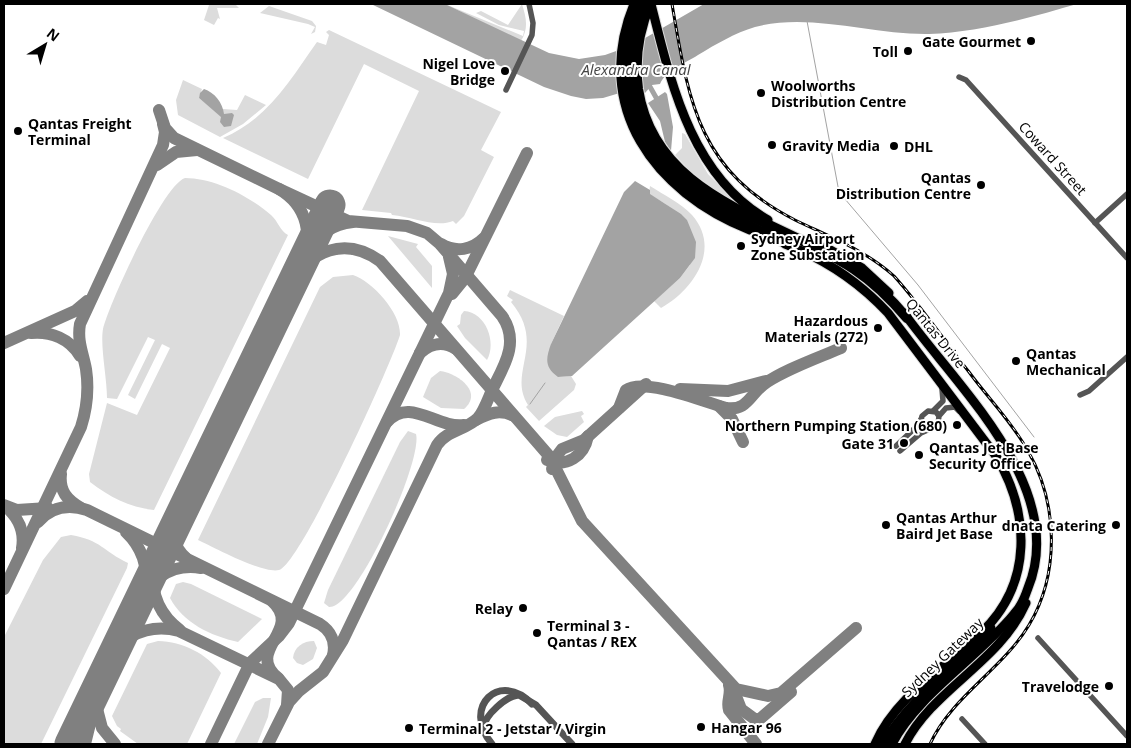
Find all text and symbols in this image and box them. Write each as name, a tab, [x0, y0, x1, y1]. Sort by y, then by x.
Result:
north arrow	[20, 20, 70, 70]
text: N	[43, 23, 64, 45]
place label: Gate Gourmet	[922, 32, 1021, 51]
marker: Gate Gourmet	[1025, 35, 1037, 47]
place label: Toll	[873, 42, 898, 61]
marker: Toll	[902, 45, 914, 57]
place label: Nigel Love Bridge	[422, 54, 495, 89]
water label: Alexandra Canal	[580, 59, 692, 79]
marker: Nigel Love Bridge	[499, 65, 511, 77]
place label: Woolworths Distribution Centre	[771, 76, 906, 111]
marker: Woolworths Distribution Centre	[755, 87, 767, 99]
place label: Qantas Freight Terminal	[28, 114, 132, 149]
street label: Coward Street	[1015, 117, 1091, 199]
marker: Qantas Freight Terminal	[12, 125, 24, 137]
place label: Gravity Media	[782, 136, 880, 155]
place label: DHL	[904, 137, 933, 156]
marker: Gravity Media	[766, 139, 778, 151]
marker: DHL	[888, 140, 900, 152]
place label: Qantas Distribution Centre	[836, 168, 971, 203]
marker: Qantas Distribution Centre	[975, 179, 987, 191]
place label: Sydney Airport Zone Substation	[751, 229, 864, 264]
marker: Sydney Airport Zone Substation	[735, 240, 747, 252]
street label: Qantas Drive	[902, 294, 970, 372]
place label: Hazardous Materials (272)	[765, 311, 868, 346]
marker: Hazardous Materials (272)	[872, 322, 884, 334]
place label: Qantas Mechanical	[1026, 344, 1106, 379]
marker: Qantas Mechanical	[1010, 355, 1022, 367]
place label: Northern Pumping Station (680)	[725, 416, 947, 435]
marker: Northern Pumping Station (680)	[951, 419, 963, 431]
place label: Gate 31	[841, 434, 894, 453]
marker: Gate 31	[898, 437, 910, 449]
place label: Qantas Jet Base Security Office	[929, 438, 1039, 473]
marker: Qantas Jet Base Security Office	[913, 449, 925, 461]
place label: Qantas Arthur Baird Jet Base	[896, 508, 997, 543]
place label: dnata Catering	[1002, 516, 1106, 535]
marker: Qantas Arthur Baird Jet Base	[880, 519, 892, 531]
marker: dnata Catering	[1110, 519, 1122, 531]
place label: Relay	[475, 599, 513, 618]
marker: Relay	[517, 602, 529, 614]
street label: Sydney Gateway	[897, 612, 988, 701]
place label: Terminal 3 - Qantas / REX	[547, 616, 637, 651]
marker: Terminal 3 - Qantas / REX	[531, 627, 543, 639]
place label: Travelodge	[1022, 677, 1099, 696]
marker: Travelodge	[1103, 680, 1115, 692]
place label: Hangar 96	[711, 718, 782, 737]
place label: Terminal 2 - Jetstar / Virgin	[419, 719, 606, 738]
marker: Hangar 96	[695, 721, 707, 733]
marker: Terminal 2 - Jetstar / Virgin	[403, 722, 415, 734]

